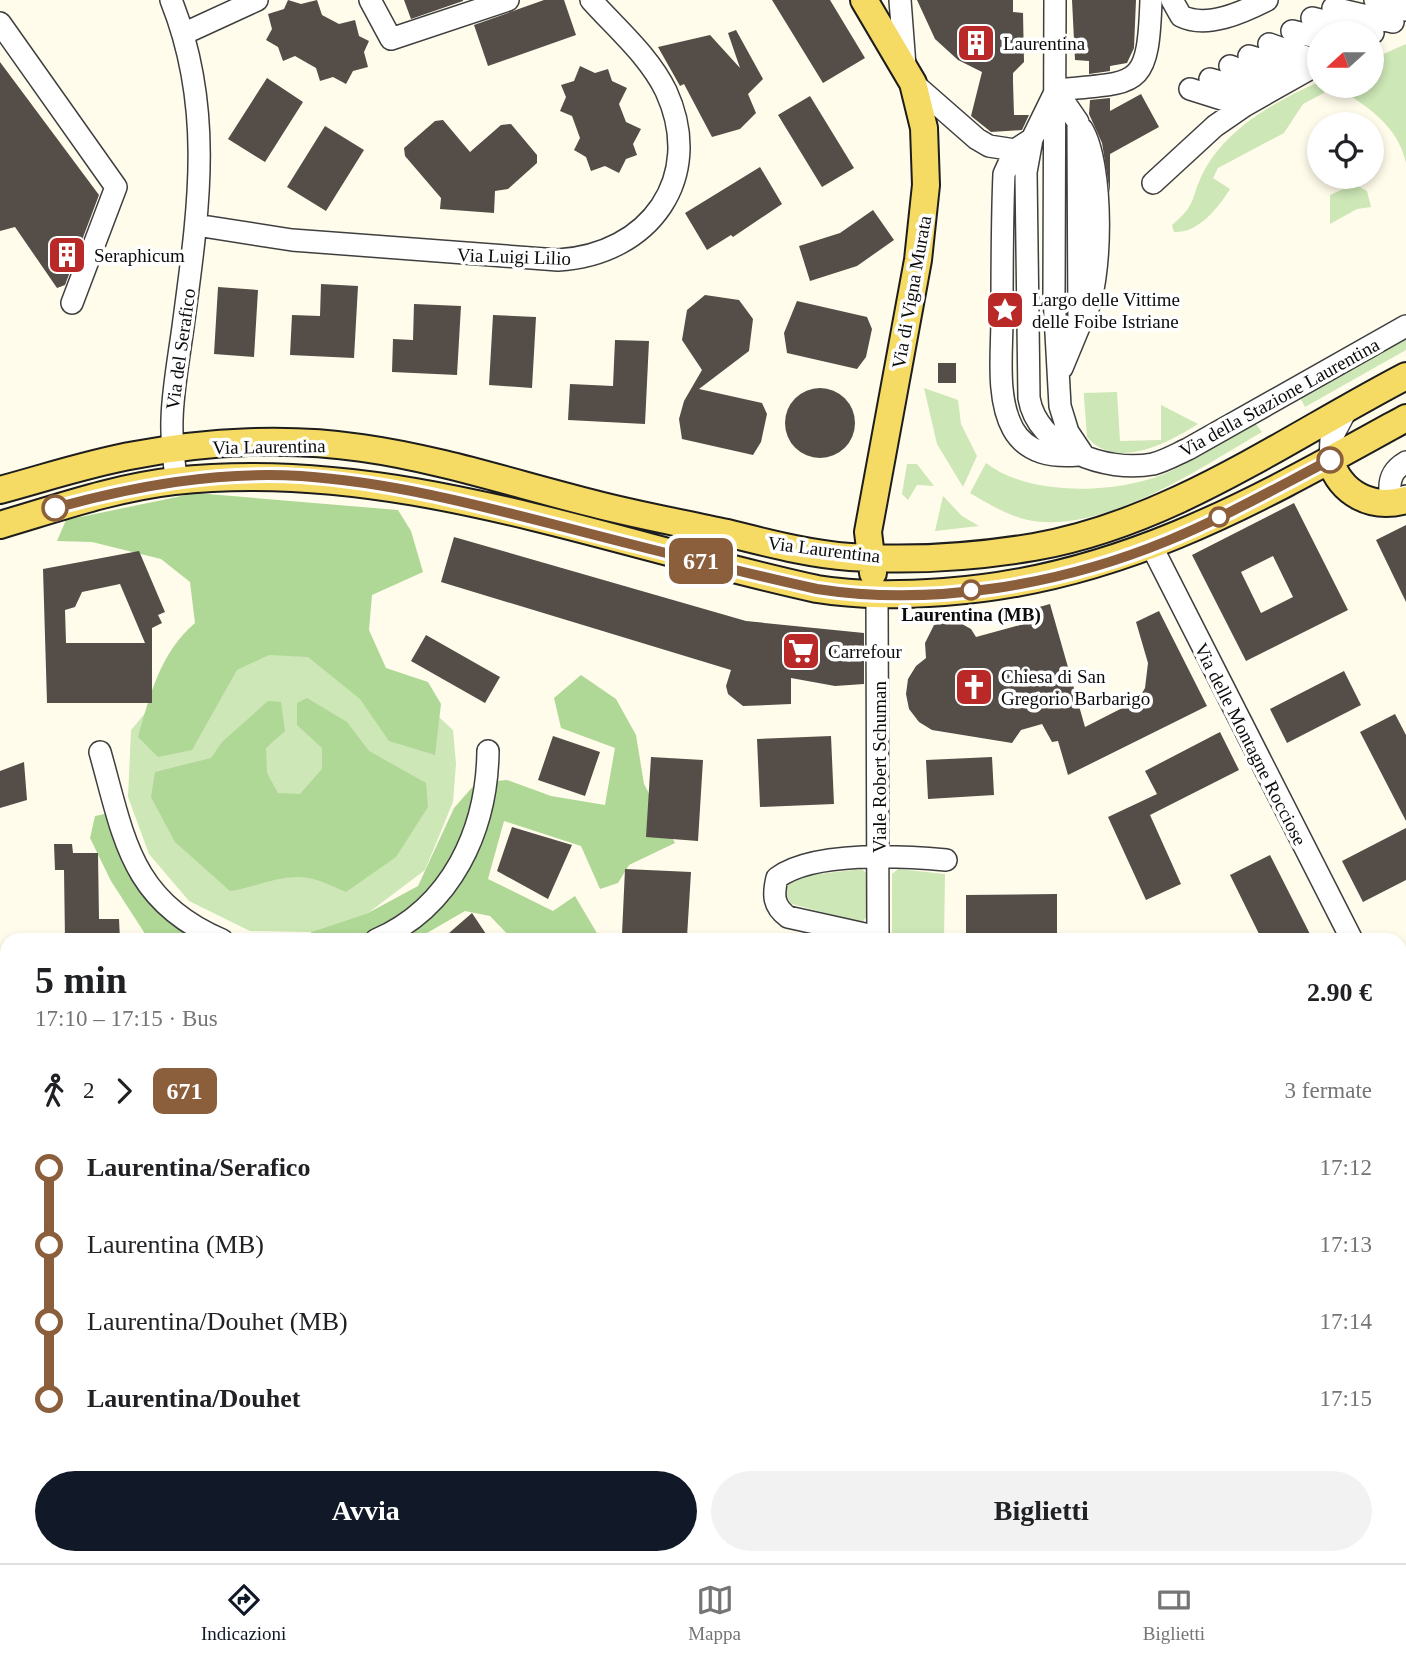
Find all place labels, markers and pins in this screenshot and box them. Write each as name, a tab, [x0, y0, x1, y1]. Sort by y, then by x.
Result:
building icon: Laurentina	[955, 22, 997, 64]
place label: Laurentina	[1003, 33, 1086, 54]
building icon: Seraphicum	[46, 234, 88, 276]
place label: Seraphicum	[94, 245, 185, 266]
place icon: Largo delle Vittime delle Foibe Istriane	[984, 289, 1026, 331]
place label: Largo delle Vittime delle Foibe Istriane	[1032, 289, 1180, 332]
unlabelled marker	[1317, 447, 1343, 473]
unlabelled marker	[42, 495, 68, 521]
unlabelled marker	[1209, 507, 1229, 527]
marker: Laurentina (MB)	[961, 580, 981, 600]
place label: Laurentina (MB)	[901, 604, 1041, 626]
supermarket icon: Carrefour	[780, 630, 822, 672]
place label: Carrefour	[828, 641, 903, 662]
church icon: Chiesa di San Gregorio Barbarigo	[953, 666, 995, 708]
place label: Chiesa di San Gregorio Barbarigo	[1001, 666, 1150, 709]

